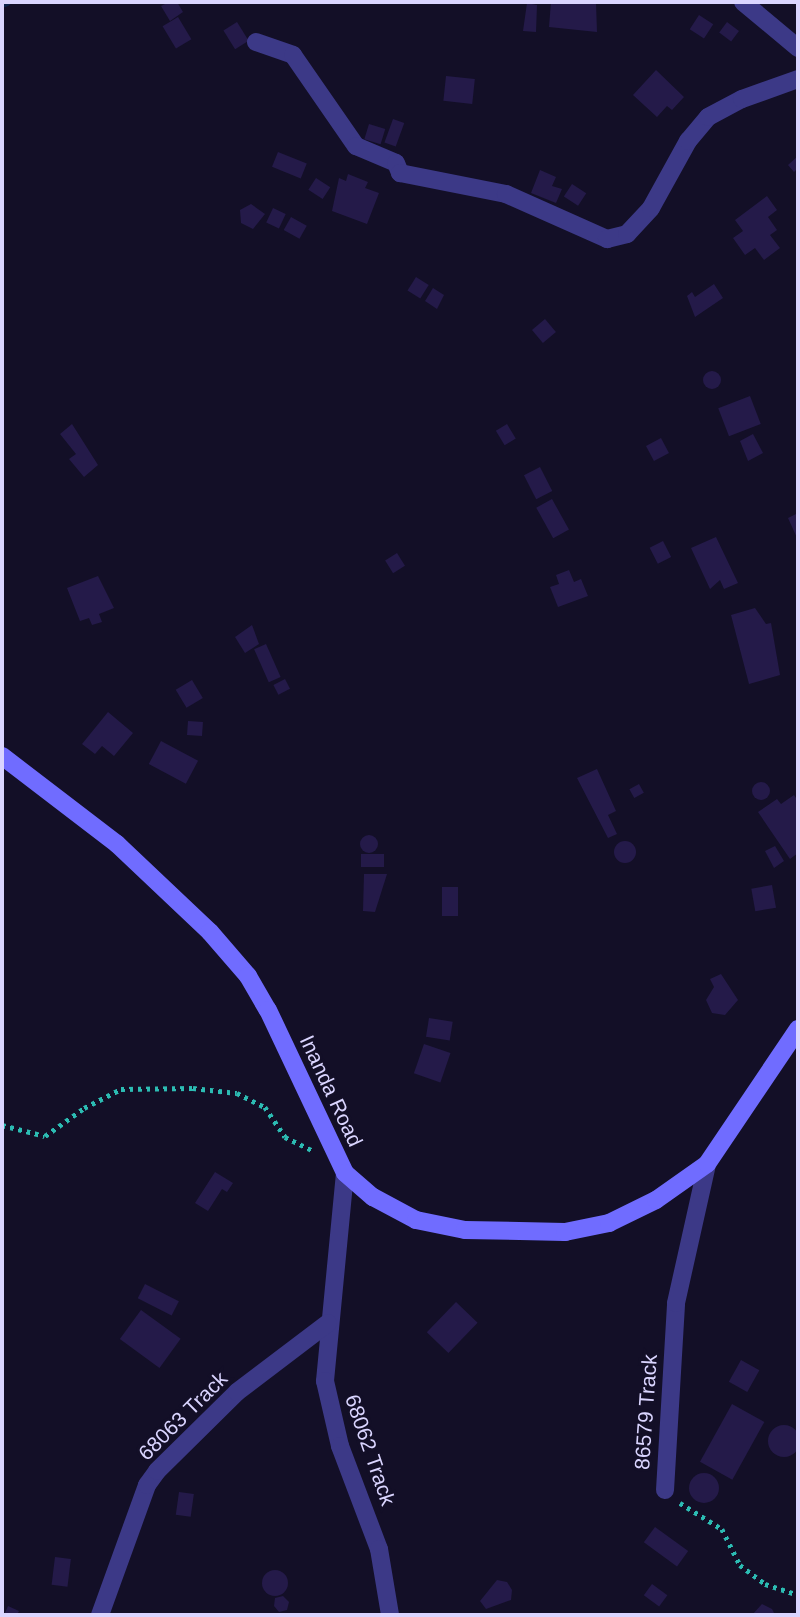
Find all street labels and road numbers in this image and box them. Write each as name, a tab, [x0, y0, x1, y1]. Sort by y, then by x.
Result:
street label: Inanda Road	[294, 1031, 368, 1151]
street label: 86579 Track	[629, 1353, 663, 1471]
street label: 68063 Track	[133, 1366, 233, 1466]
street label: 68062 Track	[339, 1391, 401, 1509]

